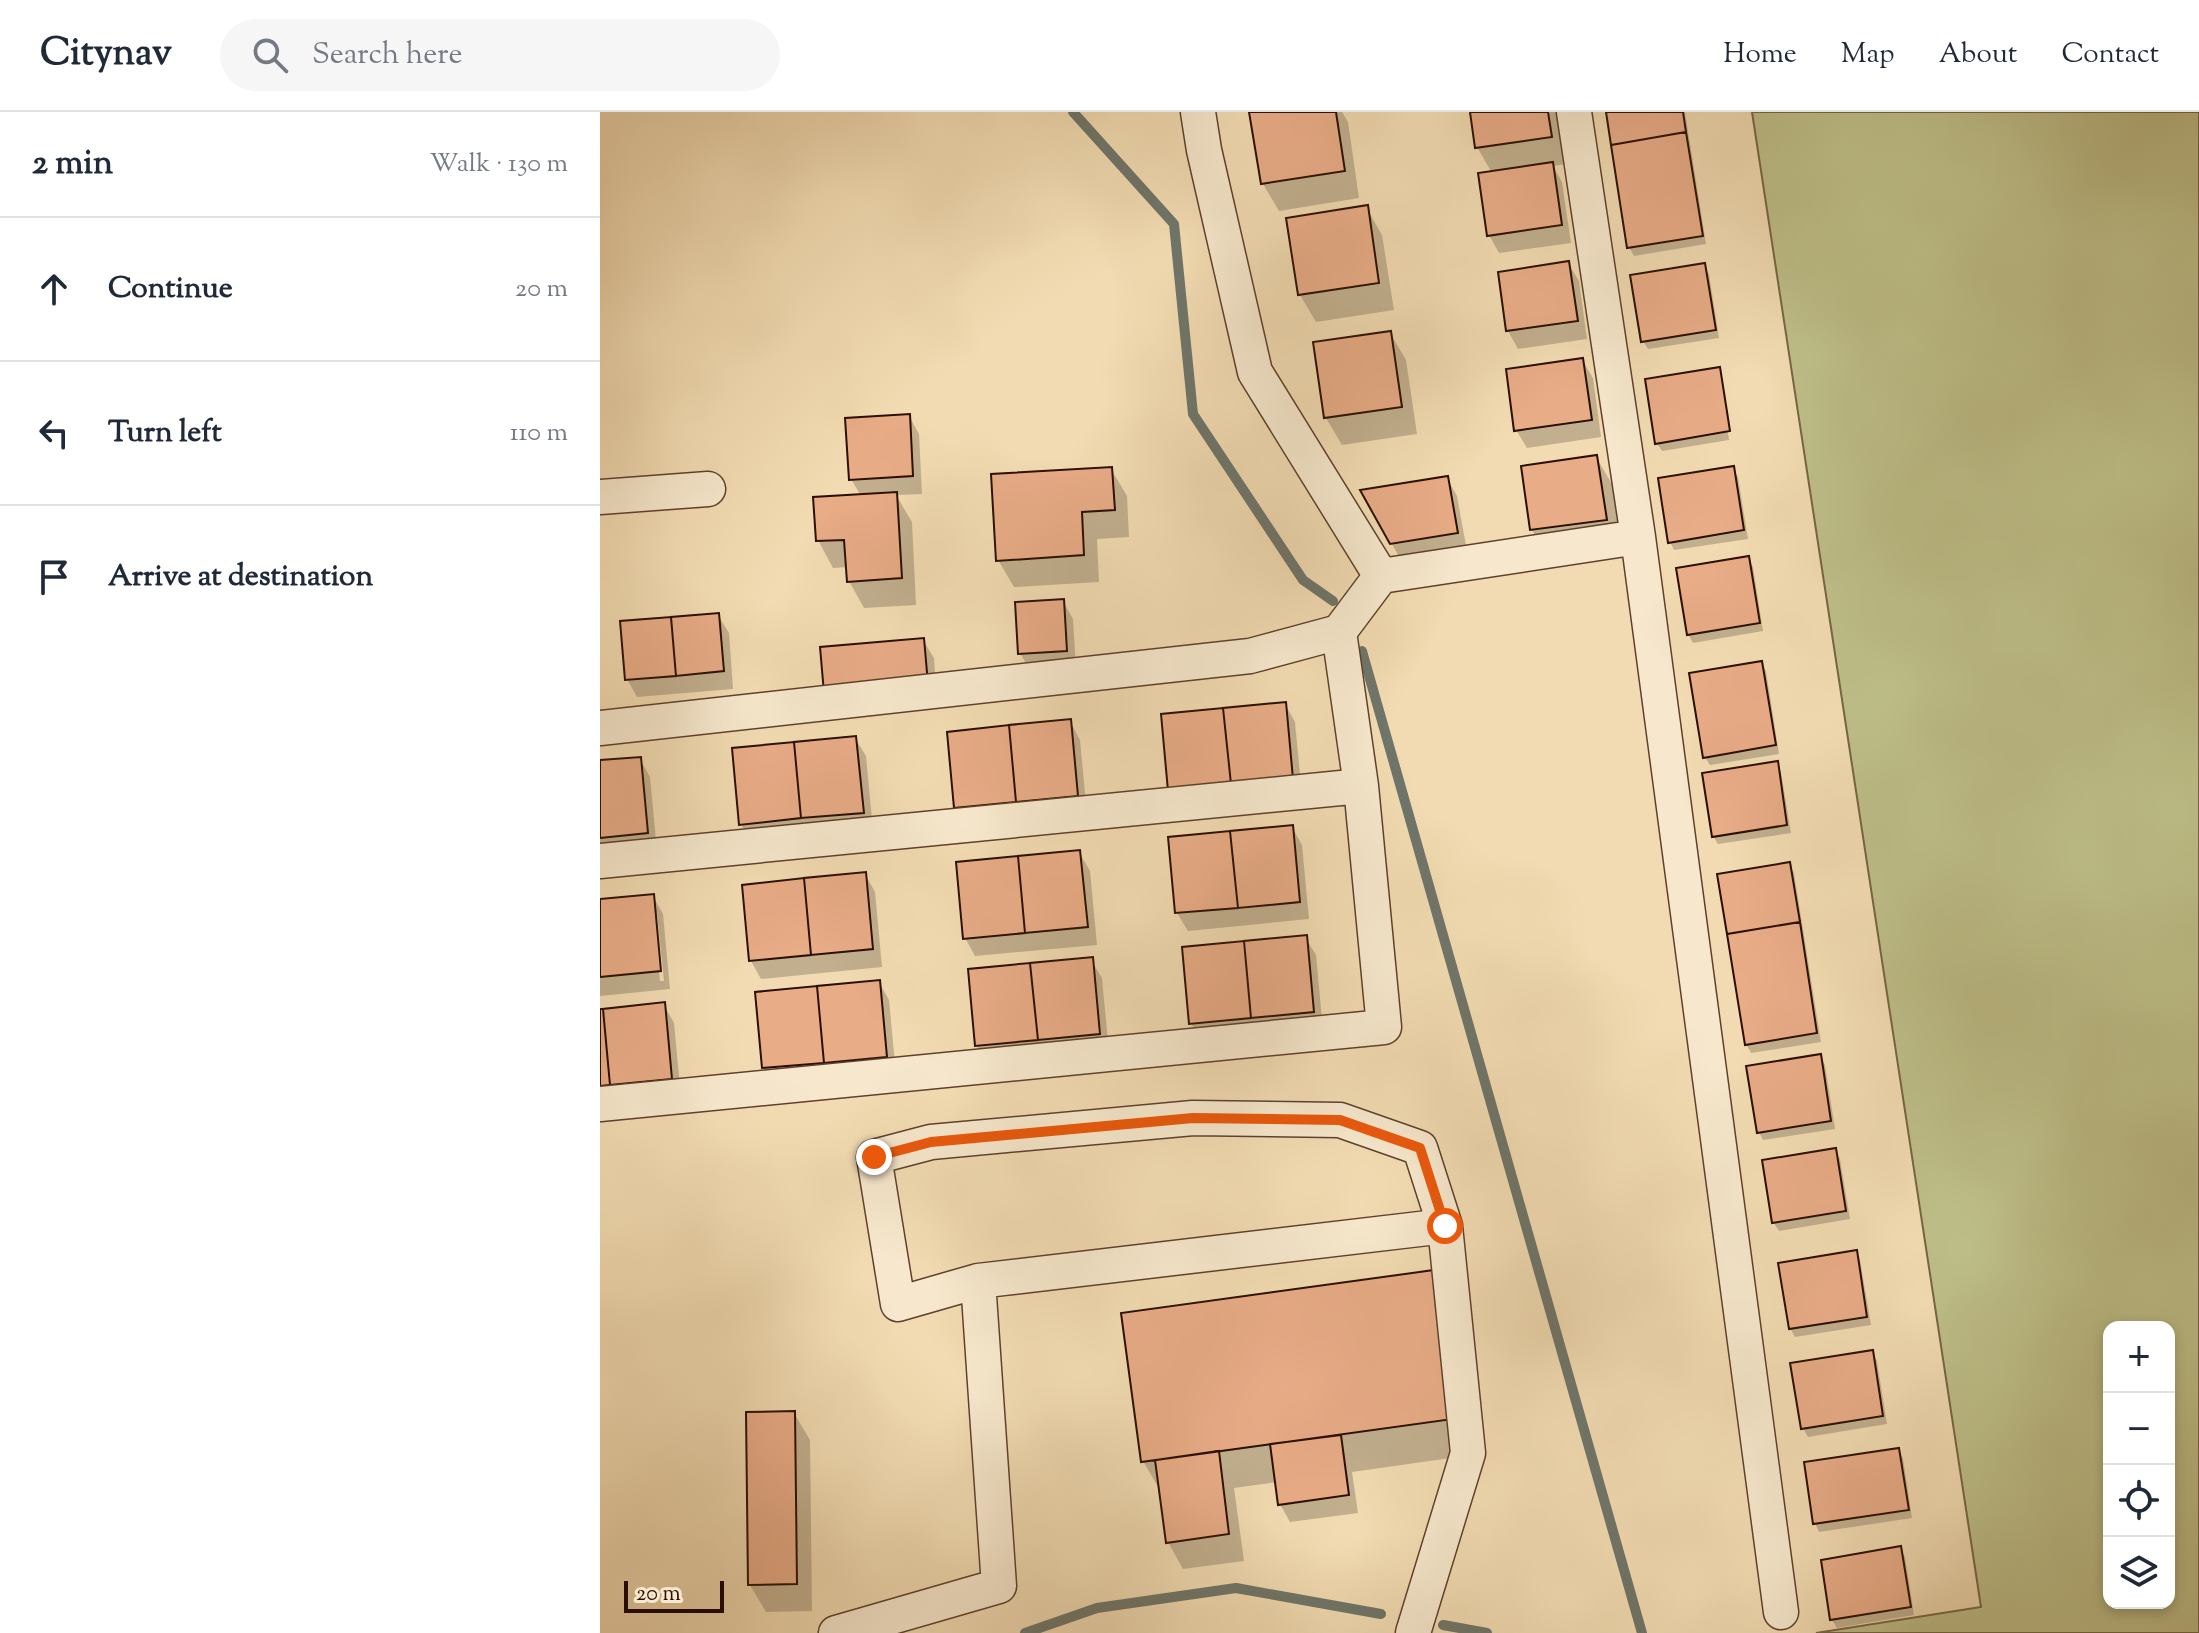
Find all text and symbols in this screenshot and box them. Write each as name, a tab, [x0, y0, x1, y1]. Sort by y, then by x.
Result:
search box	[220, 19, 780, 91]
text: Citynav	[40, 28, 172, 82]
icon: search	[248, 33, 292, 77]
text: Search here	[312, 34, 462, 77]
text: Home	[1723, 35, 1797, 75]
text: Map	[1841, 35, 1895, 75]
text: About	[1939, 35, 2017, 75]
text: Contact	[2061, 35, 2159, 75]
text: 2 min	[32, 140, 113, 189]
text: Walk · 130 m	[429, 146, 568, 183]
icon: ahead	[32, 267, 76, 311]
text: Continue	[108, 268, 233, 311]
text: 20 m	[515, 271, 568, 308]
icon: left	[32, 411, 76, 455]
text: Turn left	[108, 412, 222, 455]
text: 110 m	[510, 415, 568, 452]
icon: arrive	[32, 555, 76, 599]
text: Arrive at destination	[108, 556, 373, 599]
route end	[856, 1139, 892, 1175]
route start	[1427, 1208, 1463, 1244]
map controls	[2103, 1321, 2175, 1609]
button: +	[2103, 1321, 2175, 1393]
button: −	[2103, 1393, 2175, 1465]
button: locate	[2103, 1465, 2175, 1537]
button: layers	[2103, 1537, 2175, 1609]
scale bar	[624, 1577, 724, 1613]
text: 20 m	[636, 1579, 681, 1611]

